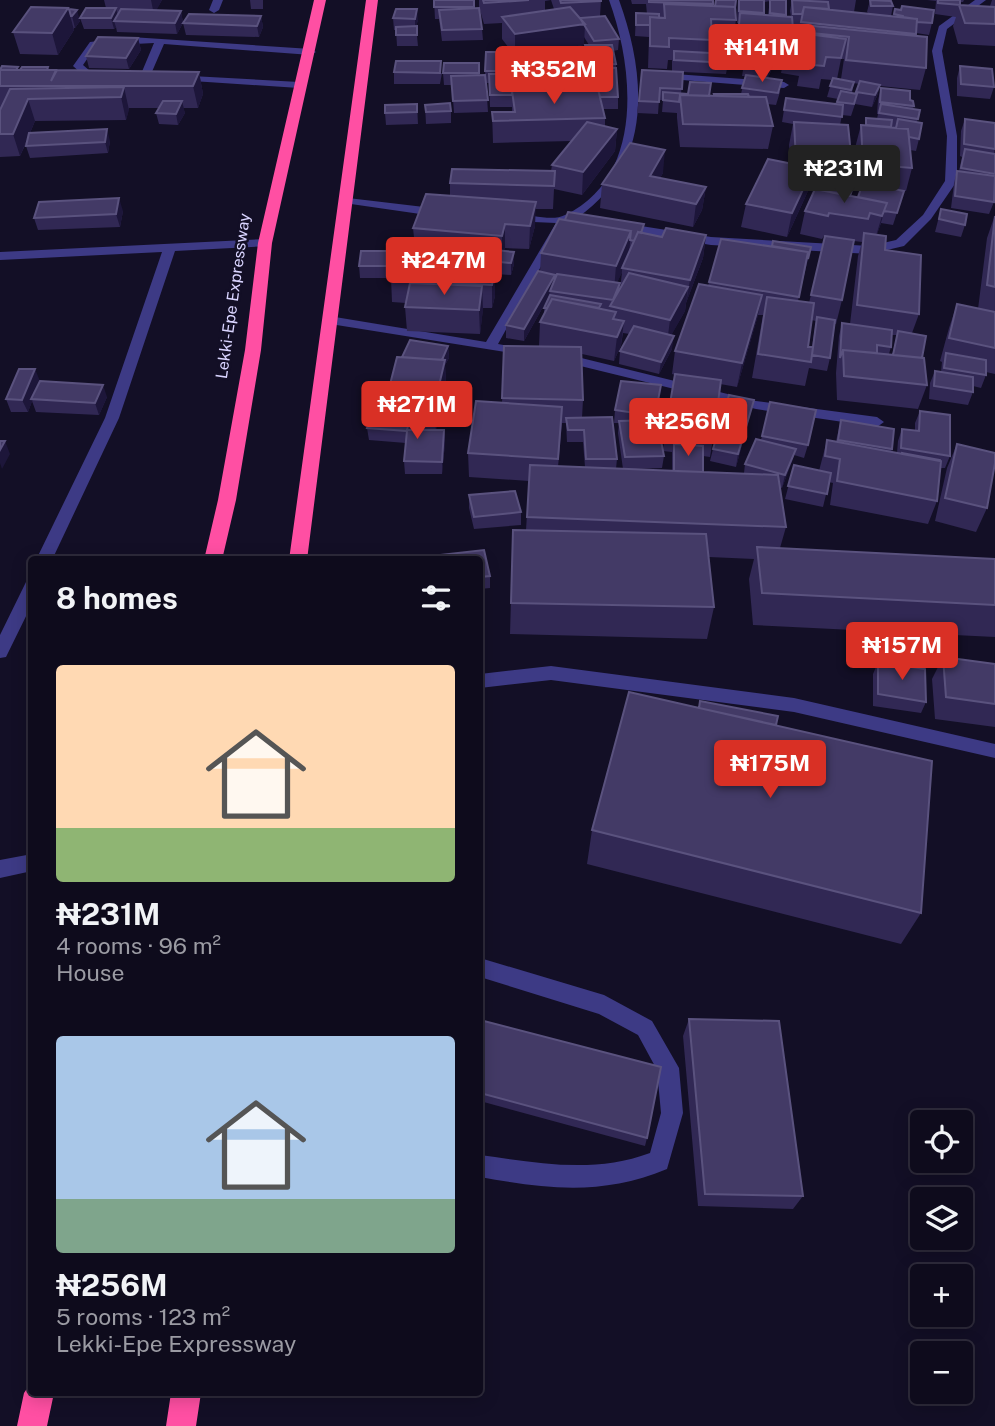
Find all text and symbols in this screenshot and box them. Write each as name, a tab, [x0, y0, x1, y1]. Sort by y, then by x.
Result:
pin: ₦141M	[713, 24, 811, 84]
text: ₦141M	[725, 33, 799, 60]
pin: ₦352M	[505, 46, 603, 106]
text: ₦352M	[511, 55, 597, 82]
pin: ₦231M	[795, 146, 893, 205]
text: ₦231M	[804, 154, 884, 181]
street label: Lekki-Epe Expressway	[212, 212, 254, 380]
pin: ₦247M	[395, 238, 493, 297]
text: ₦247M	[402, 246, 486, 273]
pin: ₦271M	[368, 382, 466, 441]
text: ₦271M	[377, 390, 457, 417]
pin: ₦256M	[639, 398, 737, 458]
text: ₦256M	[645, 407, 731, 434]
icon: filters	[417, 579, 455, 617]
text: 8 homes	[56, 580, 178, 616]
pin: ₦157M	[853, 622, 951, 682]
text: ₦157M	[862, 631, 942, 658]
icon: home	[193, 711, 319, 837]
pin: ₦175M	[721, 740, 819, 800]
text: ₦175M	[730, 749, 810, 776]
text: ₦231M	[56, 896, 160, 932]
text: 4 rooms · 96 m²	[56, 932, 221, 959]
text: House	[56, 959, 124, 986]
icon: home	[193, 1082, 319, 1208]
map controls	[910, 1110, 973, 1404]
button: locate	[910, 1110, 973, 1173]
button: layers	[910, 1187, 973, 1250]
button: +	[910, 1264, 973, 1327]
text: ₦256M	[56, 1267, 168, 1303]
text: 5 rooms · 123 m²	[56, 1303, 230, 1330]
text: Lekki-Epe Expressway	[56, 1330, 296, 1357]
button: −	[910, 1341, 973, 1404]

